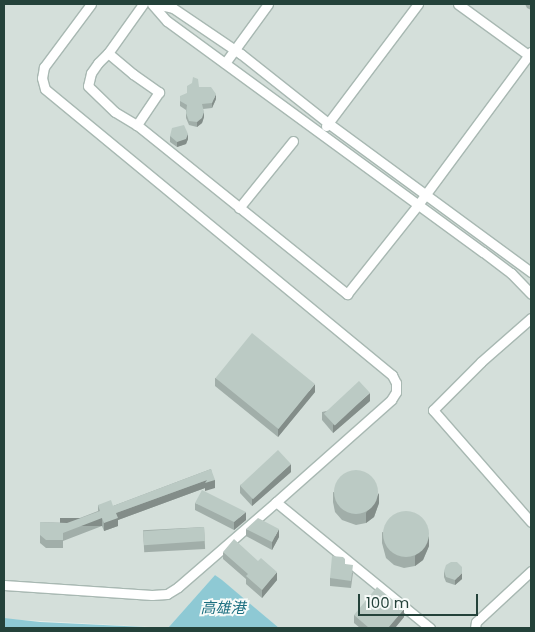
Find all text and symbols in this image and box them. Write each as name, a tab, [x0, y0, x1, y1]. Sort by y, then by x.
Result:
scale bar	[360, 584, 480, 616]
text: 100 m	[366, 592, 409, 613]
water label: 高雄港	[201, 599, 245, 617]

